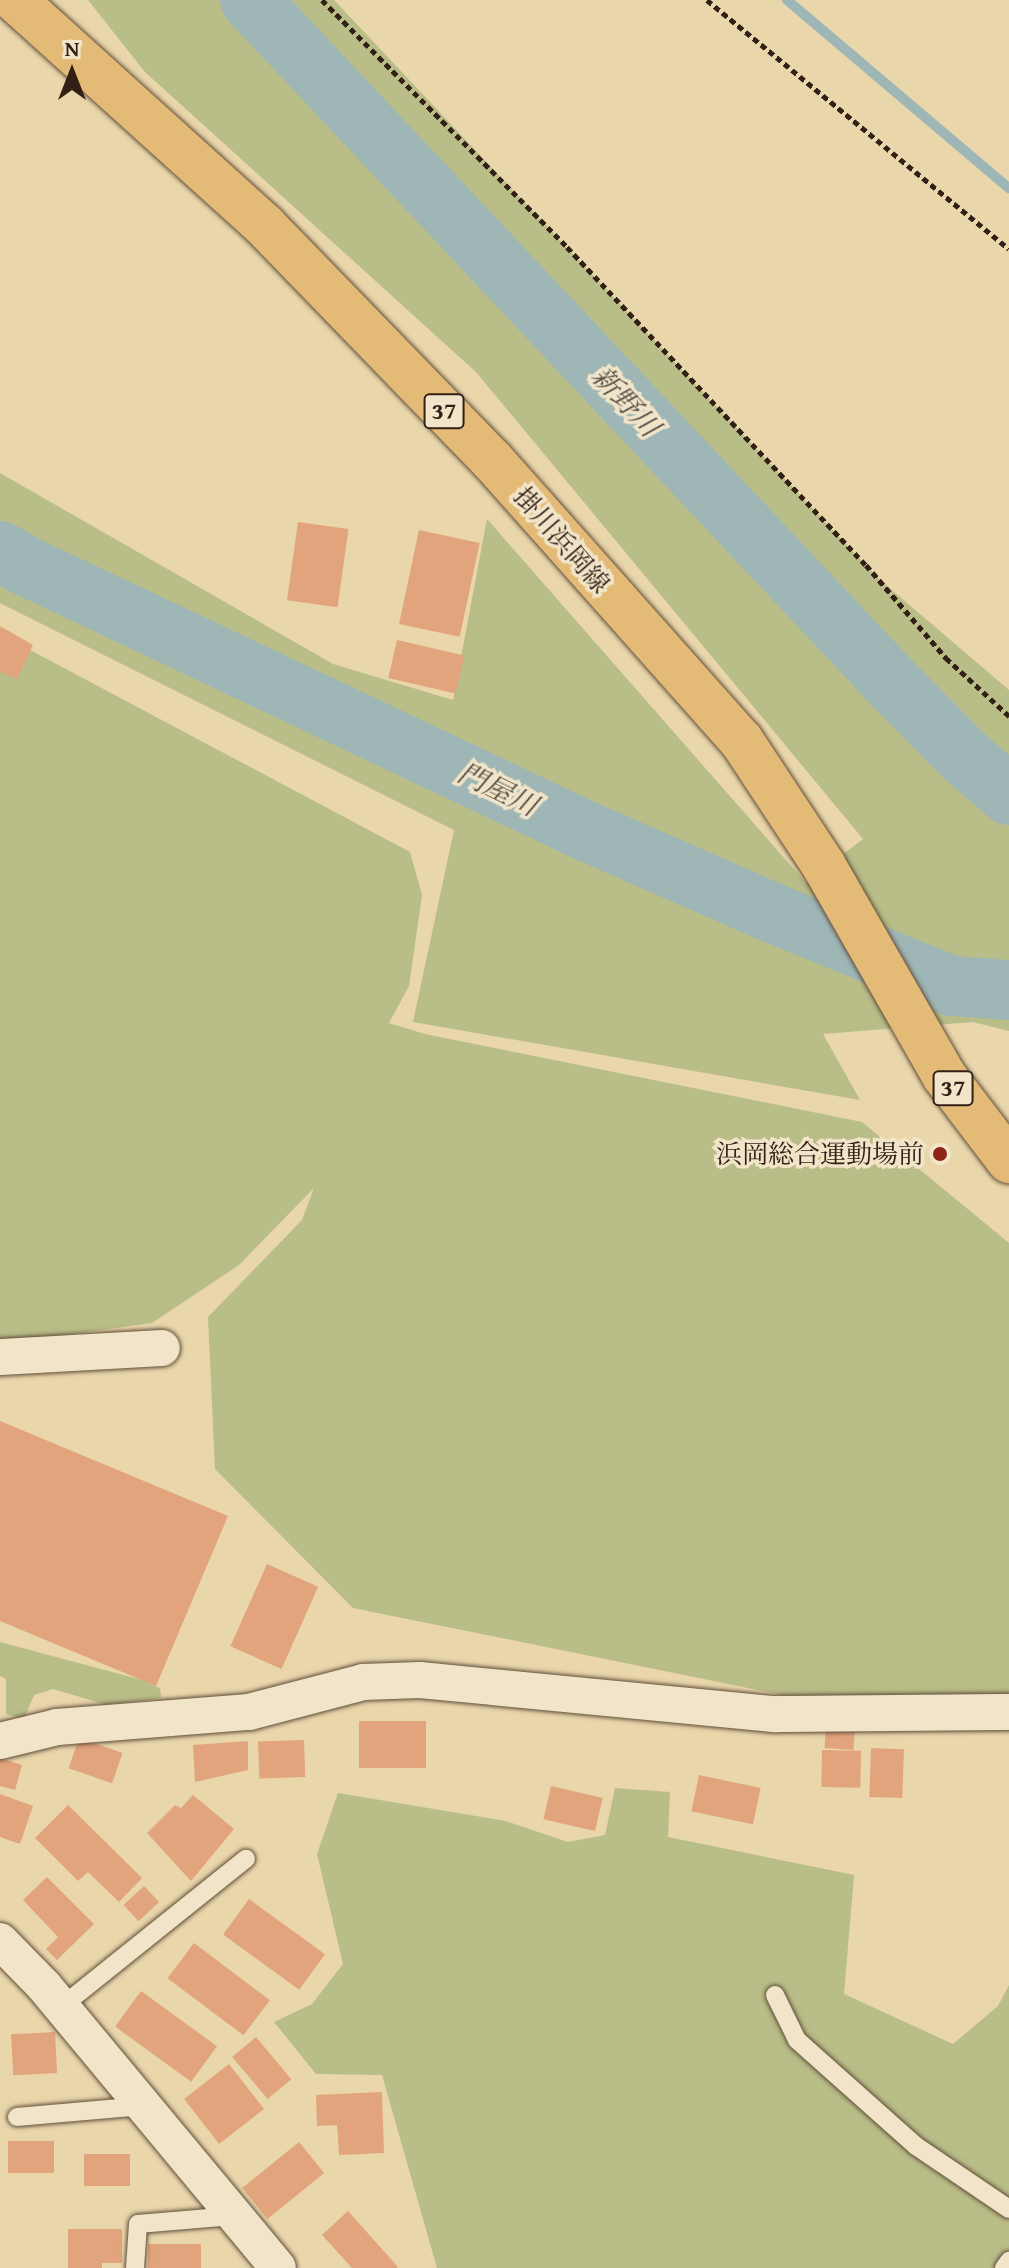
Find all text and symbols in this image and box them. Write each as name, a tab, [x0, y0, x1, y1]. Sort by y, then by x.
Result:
north arrow	[32, 32, 112, 112]
text: N	[65, 32, 79, 64]
water label: 新野川	[585, 359, 667, 443]
road number: 37	[422, 391, 466, 431]
street label: 掛川浜岡線	[508, 481, 616, 599]
water label: 門屋川	[453, 755, 543, 823]
road number: 37	[931, 1068, 975, 1108]
place label: 浜岡総合運動場前	[716, 1138, 924, 1170]
marker: 浜岡総合運動場前	[931, 1145, 949, 1163]

